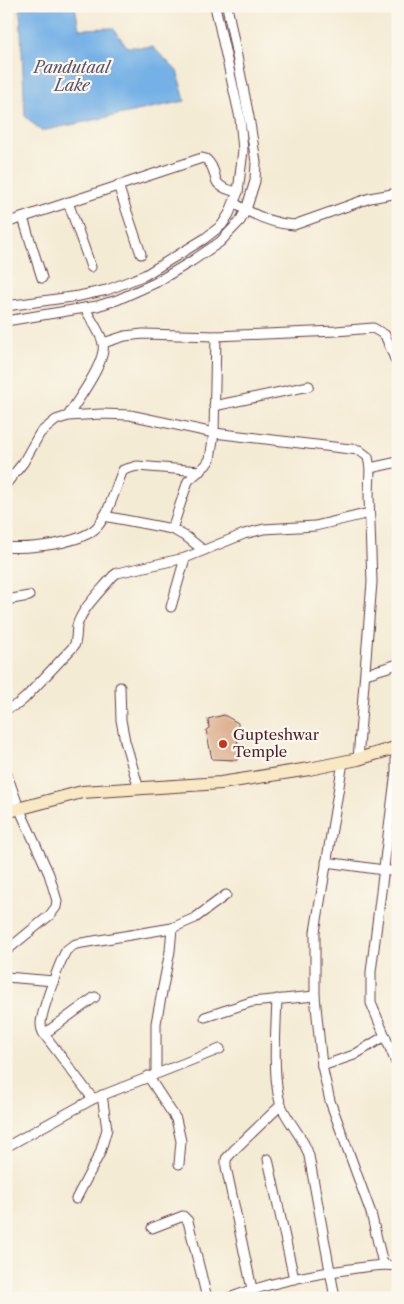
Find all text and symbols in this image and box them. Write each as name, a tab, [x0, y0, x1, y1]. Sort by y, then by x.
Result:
water label: Pandutaal Lake	[32, 57, 112, 95]
place label: Gupteshwar Temple	[233, 725, 320, 761]
marker: Gupteshwar Temple	[217, 738, 229, 750]

